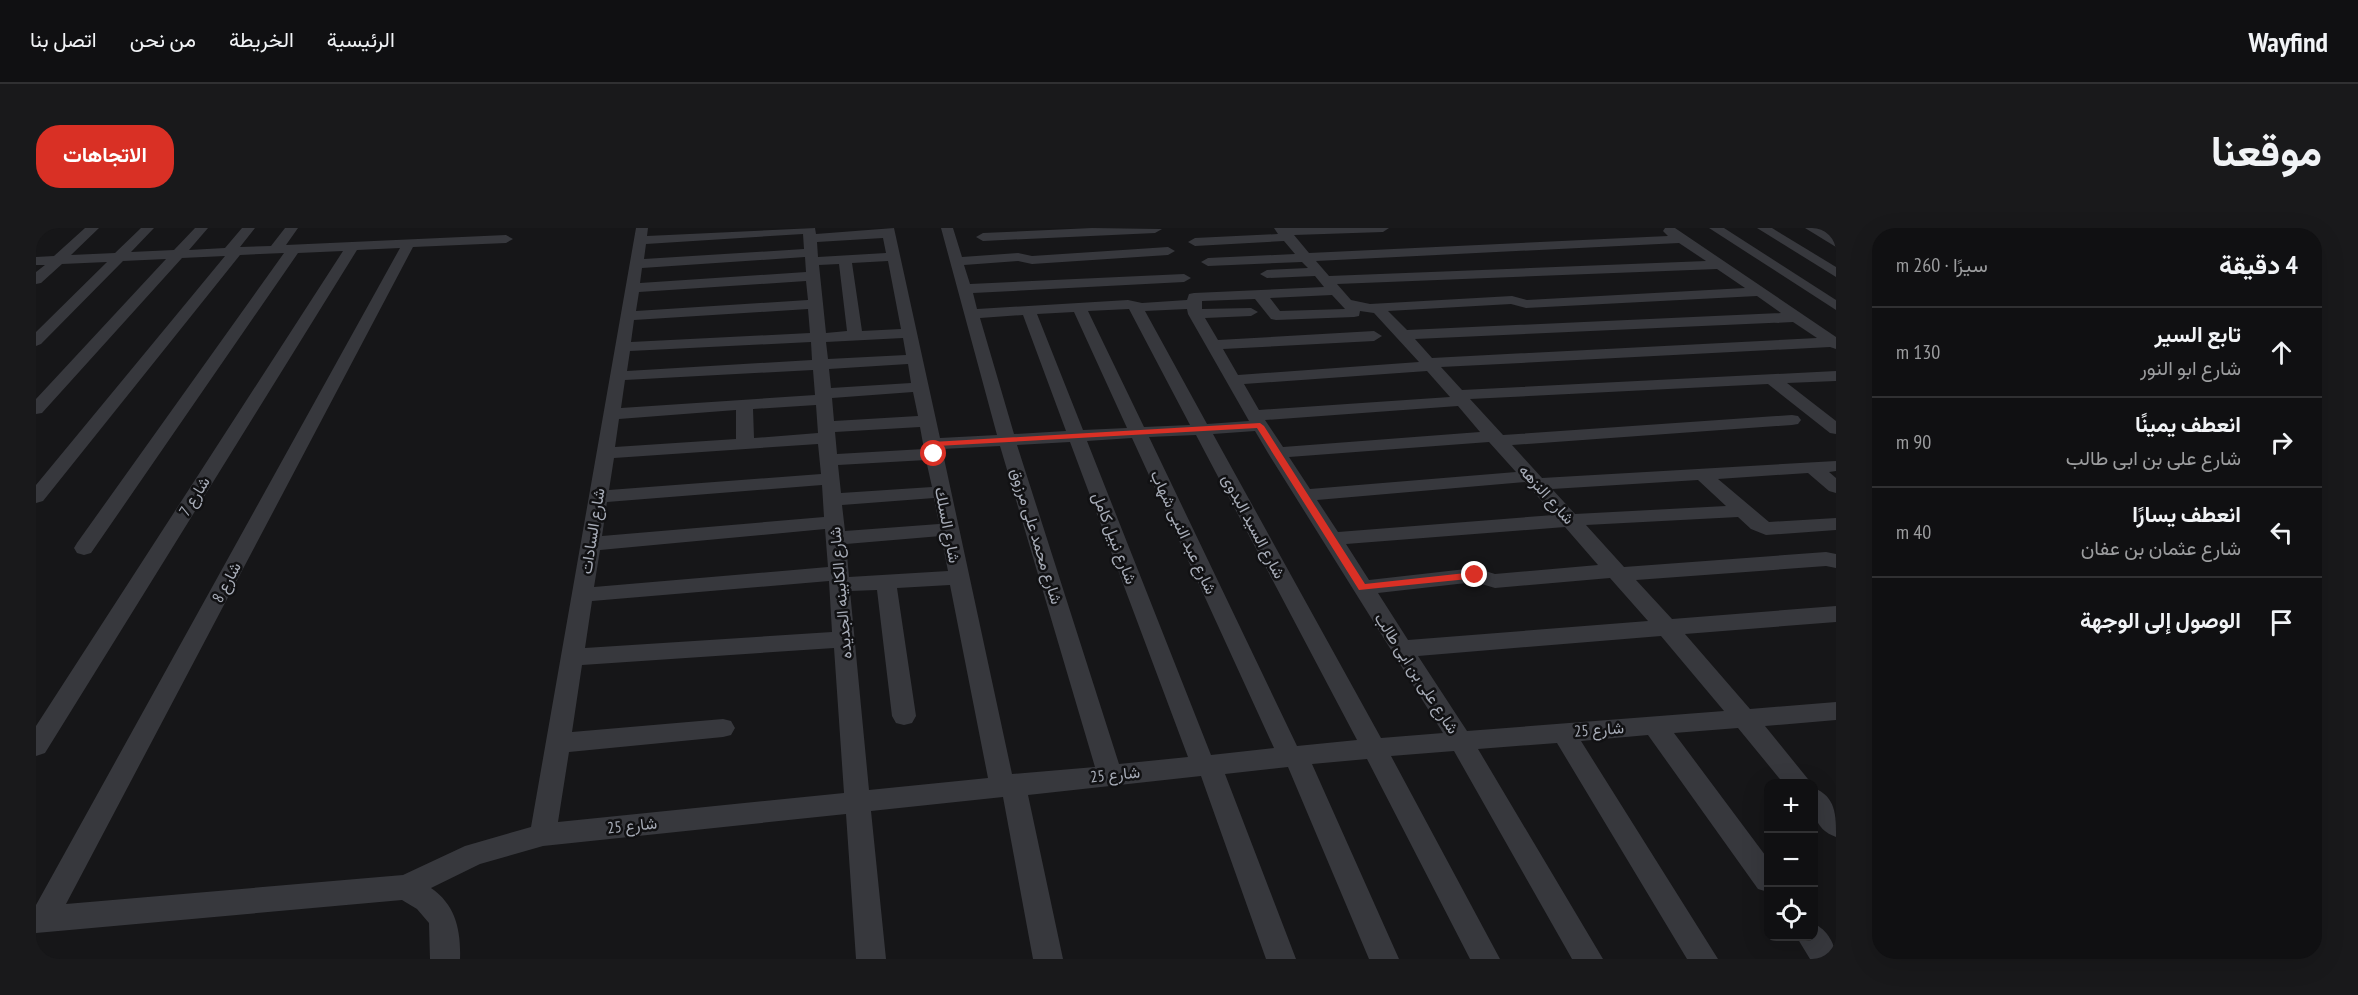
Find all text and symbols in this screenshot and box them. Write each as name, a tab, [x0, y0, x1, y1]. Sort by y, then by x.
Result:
text: Wayfind	[2248, 23, 2328, 60]
text: اتصل بنا	[30, 26, 97, 53]
text: من نحن	[130, 26, 196, 53]
text: الخريطة	[229, 26, 294, 53]
text: الرئيسية	[327, 26, 395, 53]
text: موقعنا	[2211, 123, 2322, 178]
button: الاتجاهات	[36, 125, 174, 188]
text: 4 دقيقة	[2219, 248, 2298, 281]
text: سيرًا · 260 m	[1896, 252, 1988, 278]
text: تابع السير	[2154, 320, 2241, 348]
icon: ahead	[2265, 336, 2298, 369]
text: 130 m	[1896, 339, 1940, 365]
text: شارع ابو النور	[2140, 355, 2241, 381]
text: انعطف يمينًا	[2135, 410, 2241, 438]
icon: right	[2265, 426, 2298, 459]
text: 90 m	[1896, 429, 1931, 455]
route start	[920, 440, 946, 466]
text: شارع على بن ابى طالب	[2066, 445, 2241, 471]
street label: شارع النزهه	[1513, 460, 1579, 529]
street label: شارع محمد على مرزوق	[1005, 466, 1067, 607]
street label: شارع عبد النبى شهاب	[1145, 467, 1222, 598]
street label: شارع السيد البدوى	[1216, 470, 1290, 583]
street label: شارع 7	[174, 473, 216, 520]
street label: شارع السلك	[929, 485, 965, 565]
street label: شارع السادات	[575, 486, 611, 576]
street label: شارع نبيل كامل	[1086, 489, 1142, 587]
text: انعطف يسارًا	[2132, 500, 2241, 528]
icon: left	[2265, 516, 2298, 549]
text: 40 m	[1896, 519, 1931, 545]
street label: شارع الكابينه الجديده	[824, 526, 858, 660]
text: شارع عثمان بن عفان	[2081, 535, 2241, 561]
street label: شارع 8	[207, 558, 247, 607]
route end	[1461, 561, 1487, 587]
text: الوصول إلى الوجهة	[2080, 606, 2241, 634]
icon: arrive	[2265, 606, 2298, 639]
street label: شارع على بن ابى طالب	[1369, 609, 1464, 738]
street label: شارع 25	[1573, 717, 1625, 743]
street label: شارع 25	[1089, 761, 1141, 789]
map controls	[1764, 779, 1818, 941]
button: +	[1764, 779, 1818, 833]
street label: شارع 25	[606, 812, 658, 840]
button: −	[1764, 833, 1818, 887]
button: locate	[1764, 887, 1818, 941]

